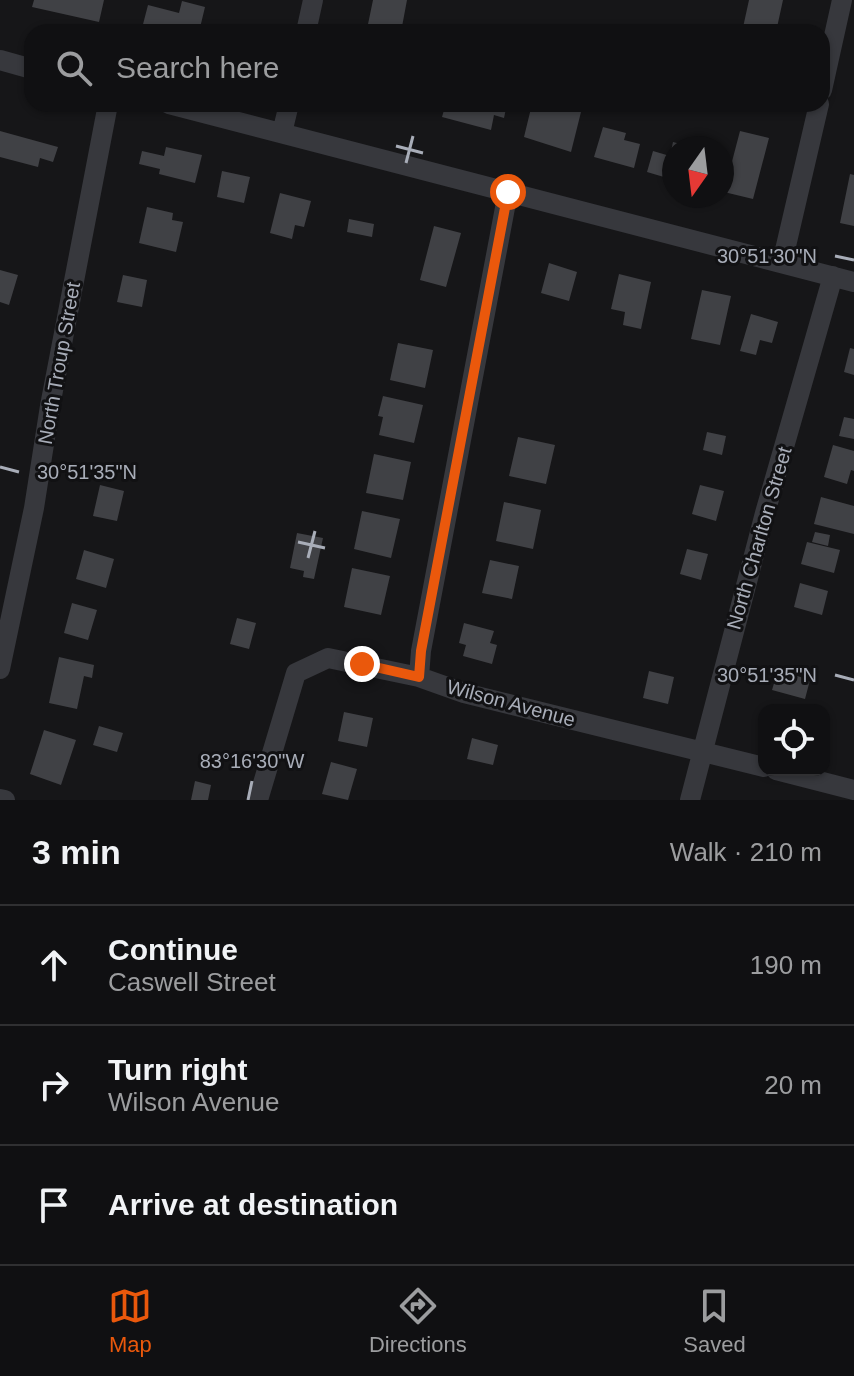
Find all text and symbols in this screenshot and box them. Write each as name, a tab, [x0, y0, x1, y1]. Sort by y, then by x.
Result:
search box	[24, 24, 830, 112]
icon: search	[52, 46, 96, 90]
text: Search here	[116, 51, 279, 84]
north arrow	[662, 136, 734, 208]
route start	[490, 174, 526, 210]
text: 30°51'30"N	[717, 245, 817, 267]
street label: North Troup Street	[34, 280, 84, 446]
street label: North Charlton Street	[722, 444, 796, 632]
text: 30°51'35"N	[37, 461, 137, 483]
route end	[344, 646, 380, 682]
text: 30°51'35"N	[717, 664, 817, 686]
street label: Wilson Avenue	[444, 675, 578, 731]
map controls	[758, 704, 830, 776]
button: locate	[758, 704, 830, 776]
text: 83°16'30"W	[200, 750, 304, 772]
text: 3 min	[32, 833, 121, 871]
text: Walk · 210 m	[670, 837, 822, 867]
text: Continue	[108, 933, 238, 966]
icon: ahead	[32, 943, 76, 987]
text: 190 m	[750, 950, 822, 980]
text: Caswell Street	[108, 967, 276, 997]
text: Turn right	[108, 1053, 247, 1086]
icon: right	[32, 1063, 76, 1107]
text: 20 m	[764, 1070, 822, 1100]
text: Wilson Avenue	[108, 1087, 280, 1117]
icon: arrive	[32, 1183, 76, 1227]
text: Arrive at destination	[108, 1188, 398, 1221]
tab: Map	[108, 1284, 152, 1358]
tab: Directions	[369, 1284, 467, 1358]
tab: Saved	[683, 1284, 746, 1358]

